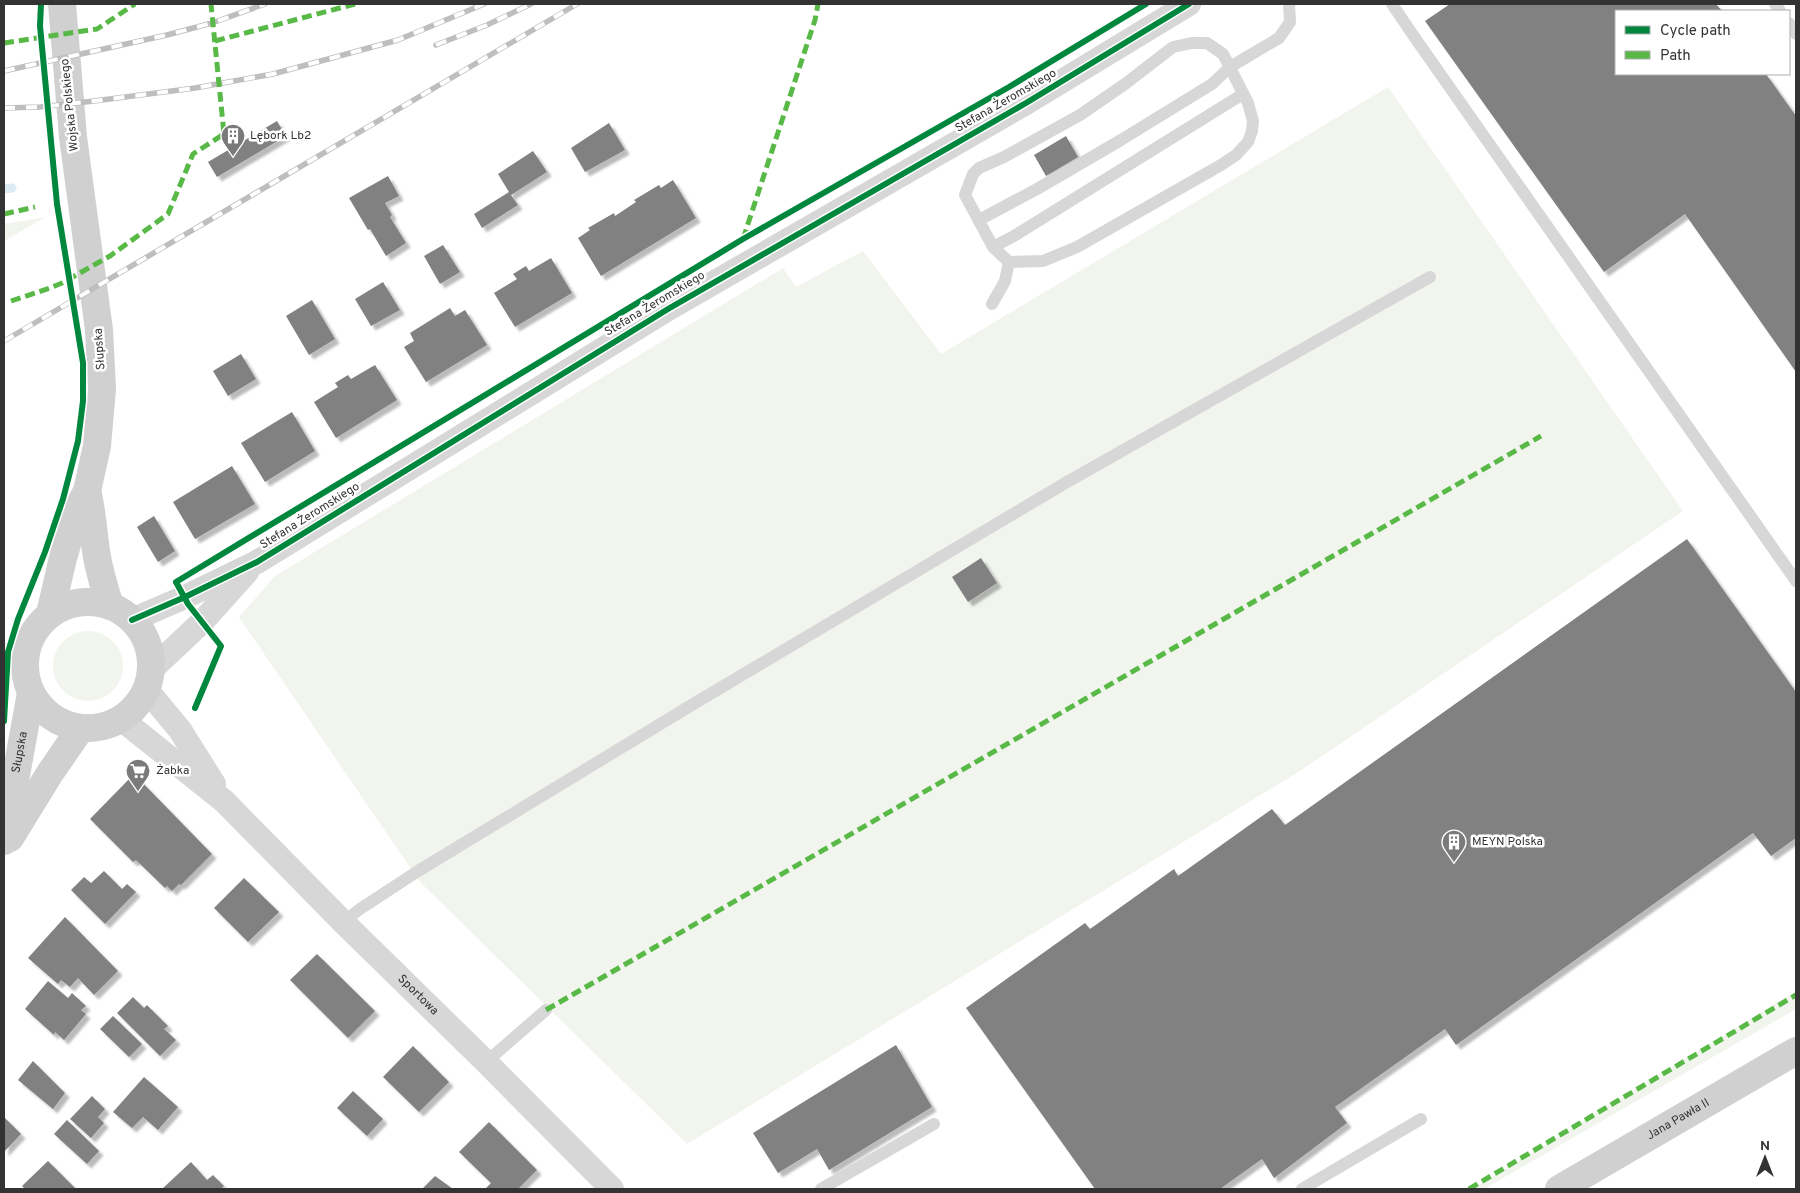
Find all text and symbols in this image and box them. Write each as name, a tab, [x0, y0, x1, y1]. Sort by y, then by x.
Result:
legend	[1615, 10, 1790, 75]
text: Cycle path	[1660, 22, 1731, 41]
text: Path	[1660, 47, 1691, 66]
street label: Wojska Polskiego	[57, 58, 83, 152]
street label: Stefana Żeromskiego	[952, 65, 1060, 137]
building icon: Lębork Lb2	[220, 123, 246, 157]
place label: Lębork Lb2	[250, 128, 311, 144]
street label: Stefana Żeromskiego	[602, 268, 708, 340]
street label: Słupska	[91, 328, 109, 370]
street label: Stefana Żeromskiego	[257, 479, 363, 553]
street label: Słupska	[9, 730, 32, 775]
supermarket icon: Żabka	[125, 758, 151, 792]
place label: Żabka	[156, 763, 189, 779]
building icon: MEYN Polska	[1441, 829, 1467, 863]
place label: MEYN Polska	[1472, 834, 1543, 850]
street label: Sportowa	[394, 971, 442, 1019]
street label: Jana Pawła II	[1644, 1095, 1713, 1144]
north arrow	[1740, 1133, 1790, 1183]
text: N	[1760, 1138, 1770, 1155]

